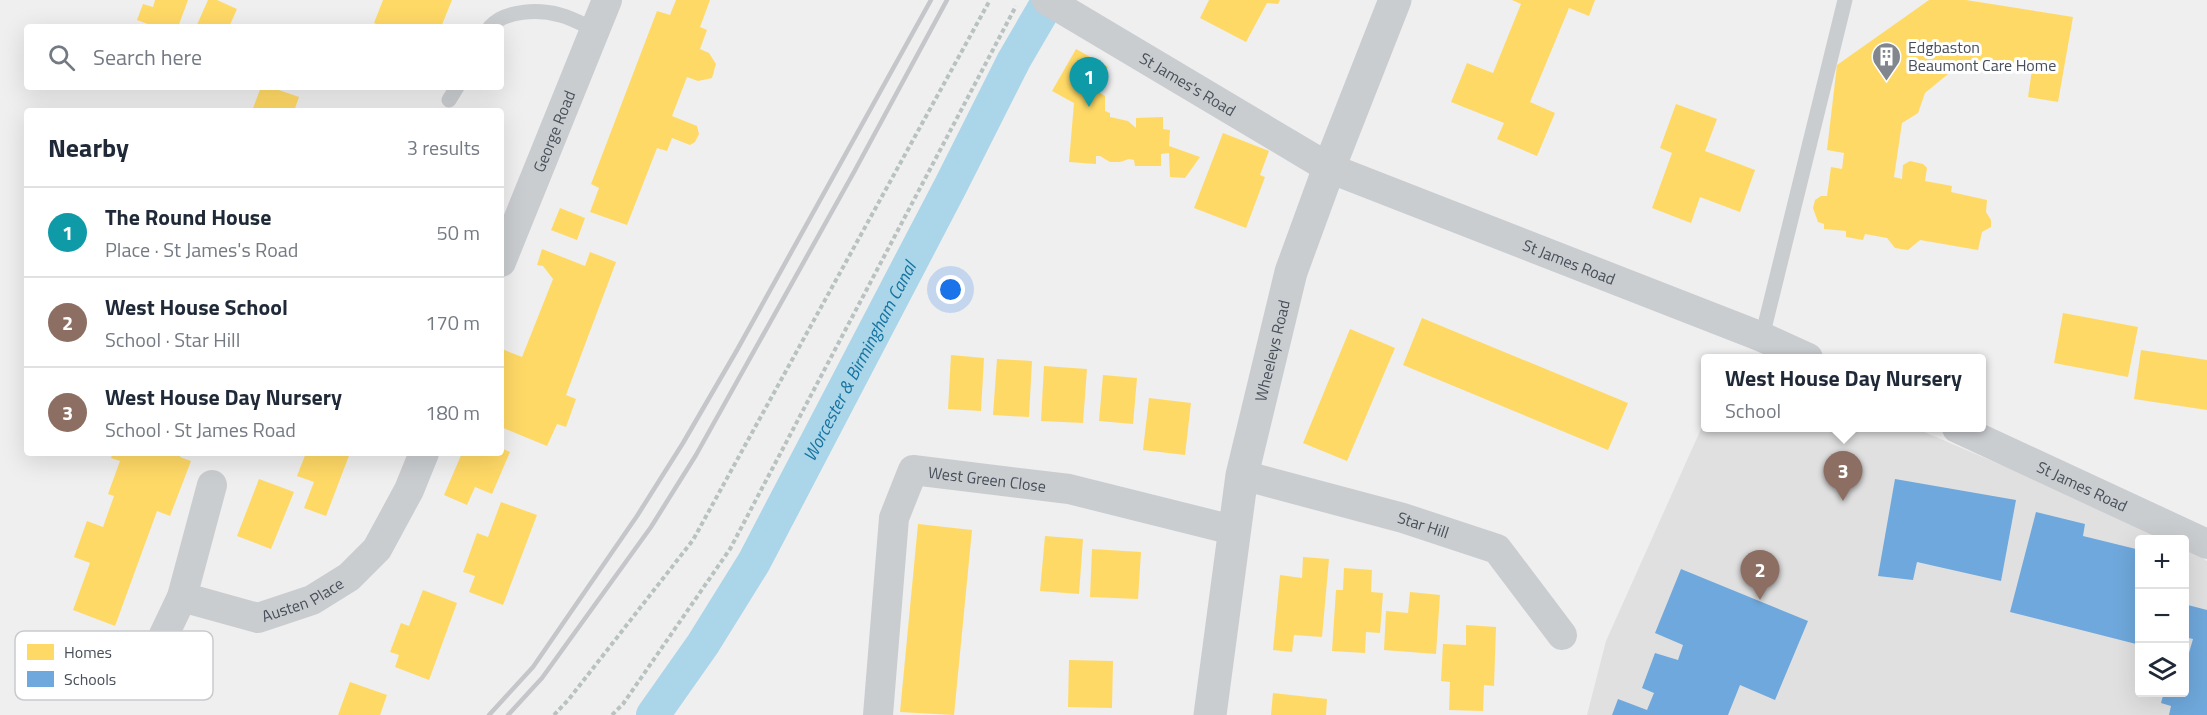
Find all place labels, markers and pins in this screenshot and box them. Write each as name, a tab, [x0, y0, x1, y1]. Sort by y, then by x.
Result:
place label: Edgbaston Beaumont Care Home	[1908, 35, 2056, 77]
building icon: Edgbaston Beaumont Care Home	[1871, 40, 1903, 82]
pin: 1	[1070, 57, 1108, 107]
pin: 3	[1824, 452, 1862, 501]
pin: 2	[1740, 550, 1780, 600]

